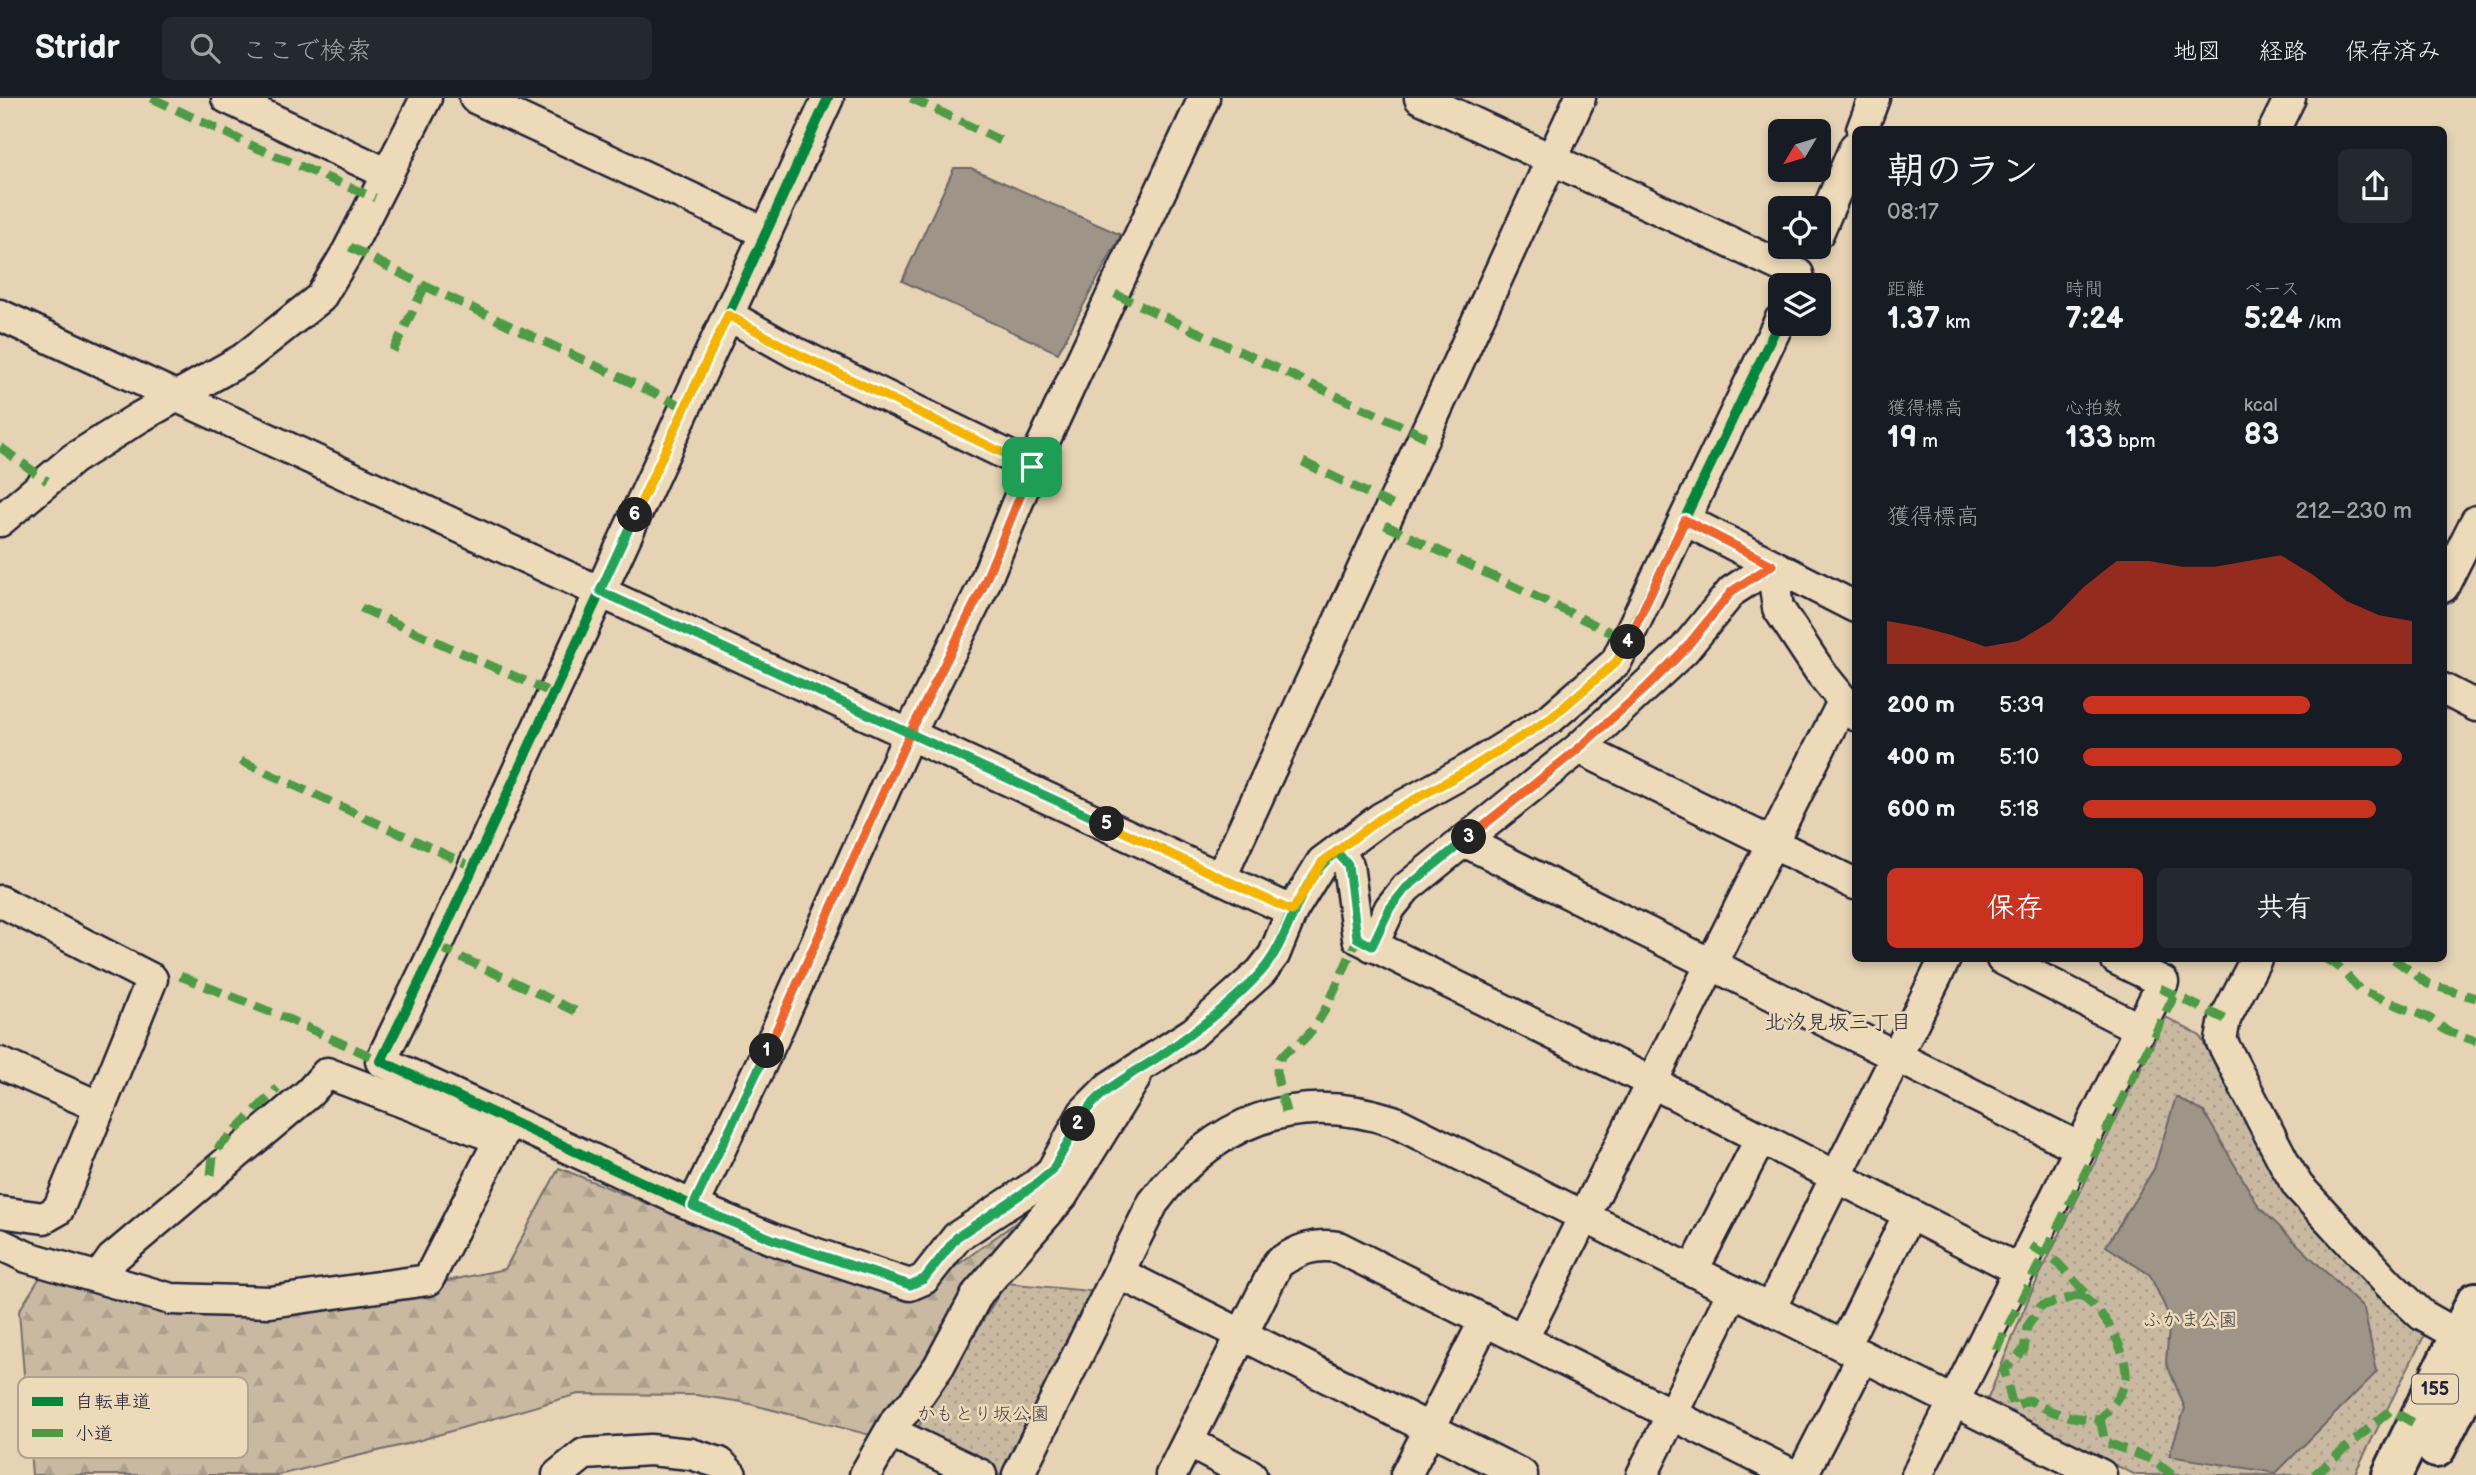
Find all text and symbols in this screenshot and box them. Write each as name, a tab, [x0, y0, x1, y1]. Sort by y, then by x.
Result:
search box	[162, 17, 652, 80]
text: Stridr	[35, 28, 120, 68]
icon: search	[186, 29, 224, 67]
text: ここで検索	[242, 36, 372, 67]
text: 地図	[2173, 37, 2221, 66]
text: 経路	[2259, 37, 2307, 66]
text: 保存済み	[2345, 37, 2441, 66]
north arrow	[1768, 119, 1830, 182]
map controls	[1768, 119, 1831, 336]
text: 朝のラン	[1887, 149, 2039, 194]
button: share	[2338, 149, 2412, 223]
button: locate	[1768, 196, 1831, 259]
text: 08:17	[1887, 198, 1939, 226]
button: layers	[1768, 273, 1831, 336]
text: 距離	[1887, 278, 1925, 301]
text: 時間	[2065, 278, 2103, 301]
text: ペース	[2244, 278, 2300, 301]
text: 1.37	[1887, 301, 1940, 337]
text: 7:24	[2065, 301, 2124, 337]
text: 5:24	[2244, 301, 2303, 337]
text: km	[1940, 311, 1970, 334]
text: /km	[2303, 311, 2341, 334]
text: kcal	[2244, 394, 2278, 417]
text: 獲得標高	[1887, 397, 1963, 420]
text: 心拍数	[2065, 397, 2122, 420]
text: 83	[2244, 417, 2279, 453]
text: 19	[1887, 420, 1917, 456]
text: 133	[2065, 420, 2113, 456]
text: m	[1917, 430, 1938, 453]
text: bpm	[2113, 430, 2156, 453]
pin	[1002, 437, 1062, 497]
icon: arrive	[1013, 448, 1051, 486]
text: 212–230 m	[2295, 497, 2412, 525]
pin: 6	[618, 498, 652, 532]
text: 6	[629, 503, 640, 526]
text: 獲得標高	[1887, 503, 1979, 531]
pin: 4	[1610, 624, 1646, 660]
text: 4	[1622, 630, 1633, 653]
text: 200 m	[1887, 691, 1955, 719]
text: 5:39	[1999, 691, 2044, 719]
text: 400 m	[1887, 743, 1955, 771]
text: 5:10	[1999, 743, 2039, 771]
text: 600 m	[1887, 795, 1955, 823]
text: 5:18	[1999, 795, 2039, 823]
pin: 5	[1090, 806, 1124, 842]
text: 5	[1101, 812, 1112, 835]
pin: 3	[1452, 820, 1486, 854]
text: 3	[1463, 825, 1474, 848]
button: 保存	[1887, 868, 2143, 948]
button: 共有	[2157, 868, 2412, 948]
district label: 北汐見坂三丁目	[1765, 1010, 1912, 1035]
pin: 1	[750, 1034, 784, 1068]
text: 1	[763, 1039, 771, 1062]
pin: 2	[1060, 1107, 1096, 1142]
text: 2	[1072, 1112, 1083, 1135]
park label: ふかま公園	[2142, 1309, 2238, 1332]
road number: 155	[2412, 1374, 2458, 1404]
legend	[18, 1377, 248, 1458]
text: 自転車道	[75, 1391, 151, 1414]
park label: かもとり坂公園	[916, 1403, 1050, 1426]
text: 小道	[75, 1423, 113, 1446]

